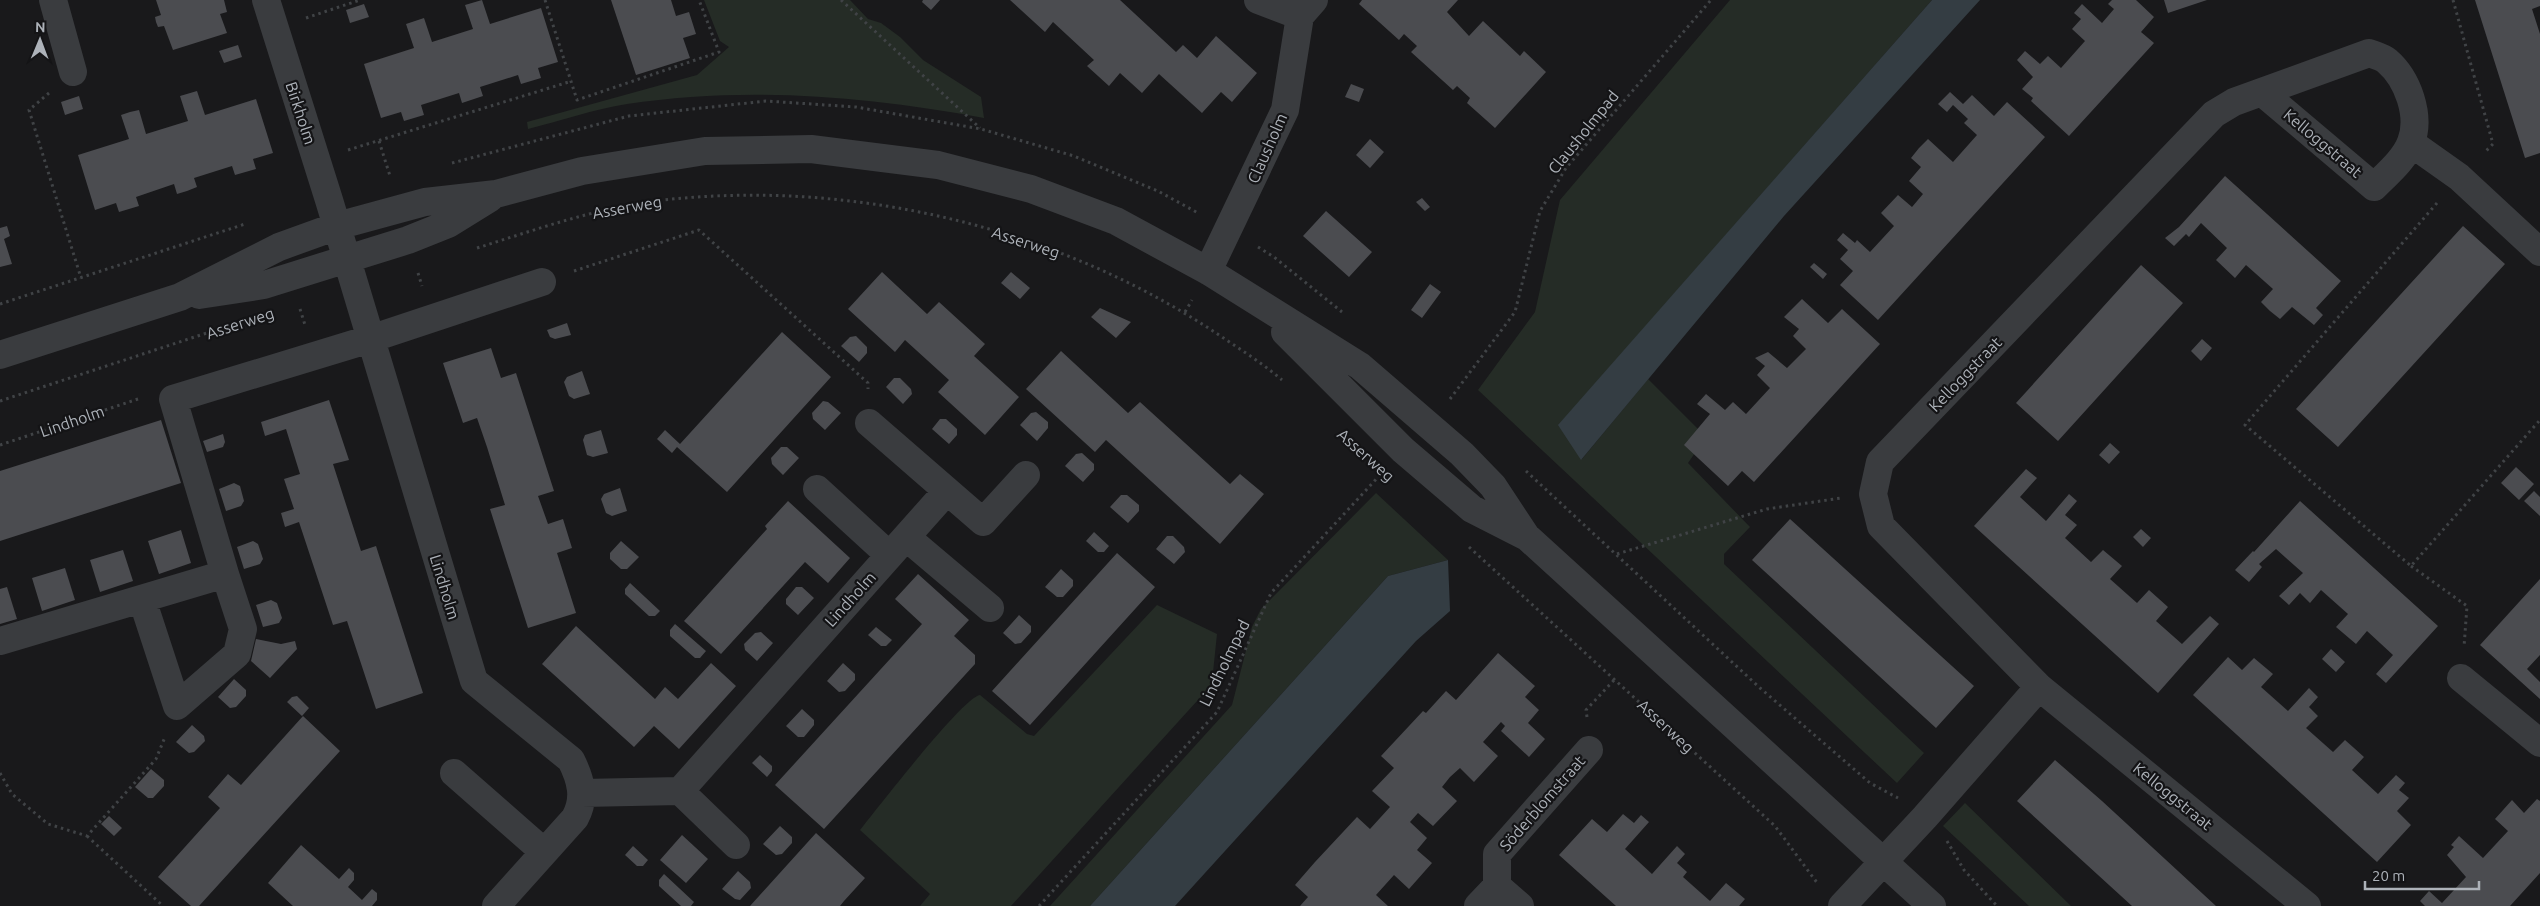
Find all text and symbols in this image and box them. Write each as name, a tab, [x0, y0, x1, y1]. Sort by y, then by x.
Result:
north arrow	[15, 15, 65, 65]
text: N	[35, 19, 46, 35]
street label: Birkholm	[282, 79, 320, 147]
street label: Clausholmpad	[1544, 87, 1622, 177]
street label: Kelloggstraat	[2280, 105, 2366, 181]
street label: Clausholm	[1244, 110, 1290, 186]
street label: Asserweg	[591, 192, 663, 222]
street label: Asserweg	[990, 223, 1062, 261]
street label: Asserweg	[204, 304, 276, 342]
street label: Kelloggstraat	[1925, 333, 2005, 415]
street label: Lindholm	[37, 402, 107, 440]
street label: Asserweg	[1334, 425, 1398, 485]
street label: Lindholm	[427, 552, 463, 622]
street label: Lindholm	[821, 568, 879, 630]
street label: Lindholmpad	[1195, 617, 1253, 709]
street label: Asserweg	[1634, 695, 1698, 757]
street label: Söderblomstraat	[1496, 751, 1589, 854]
street label: Kelloggstraat	[2130, 759, 2217, 834]
scale bar	[2365, 858, 2479, 890]
text: 20 m	[2372, 867, 2405, 884]

